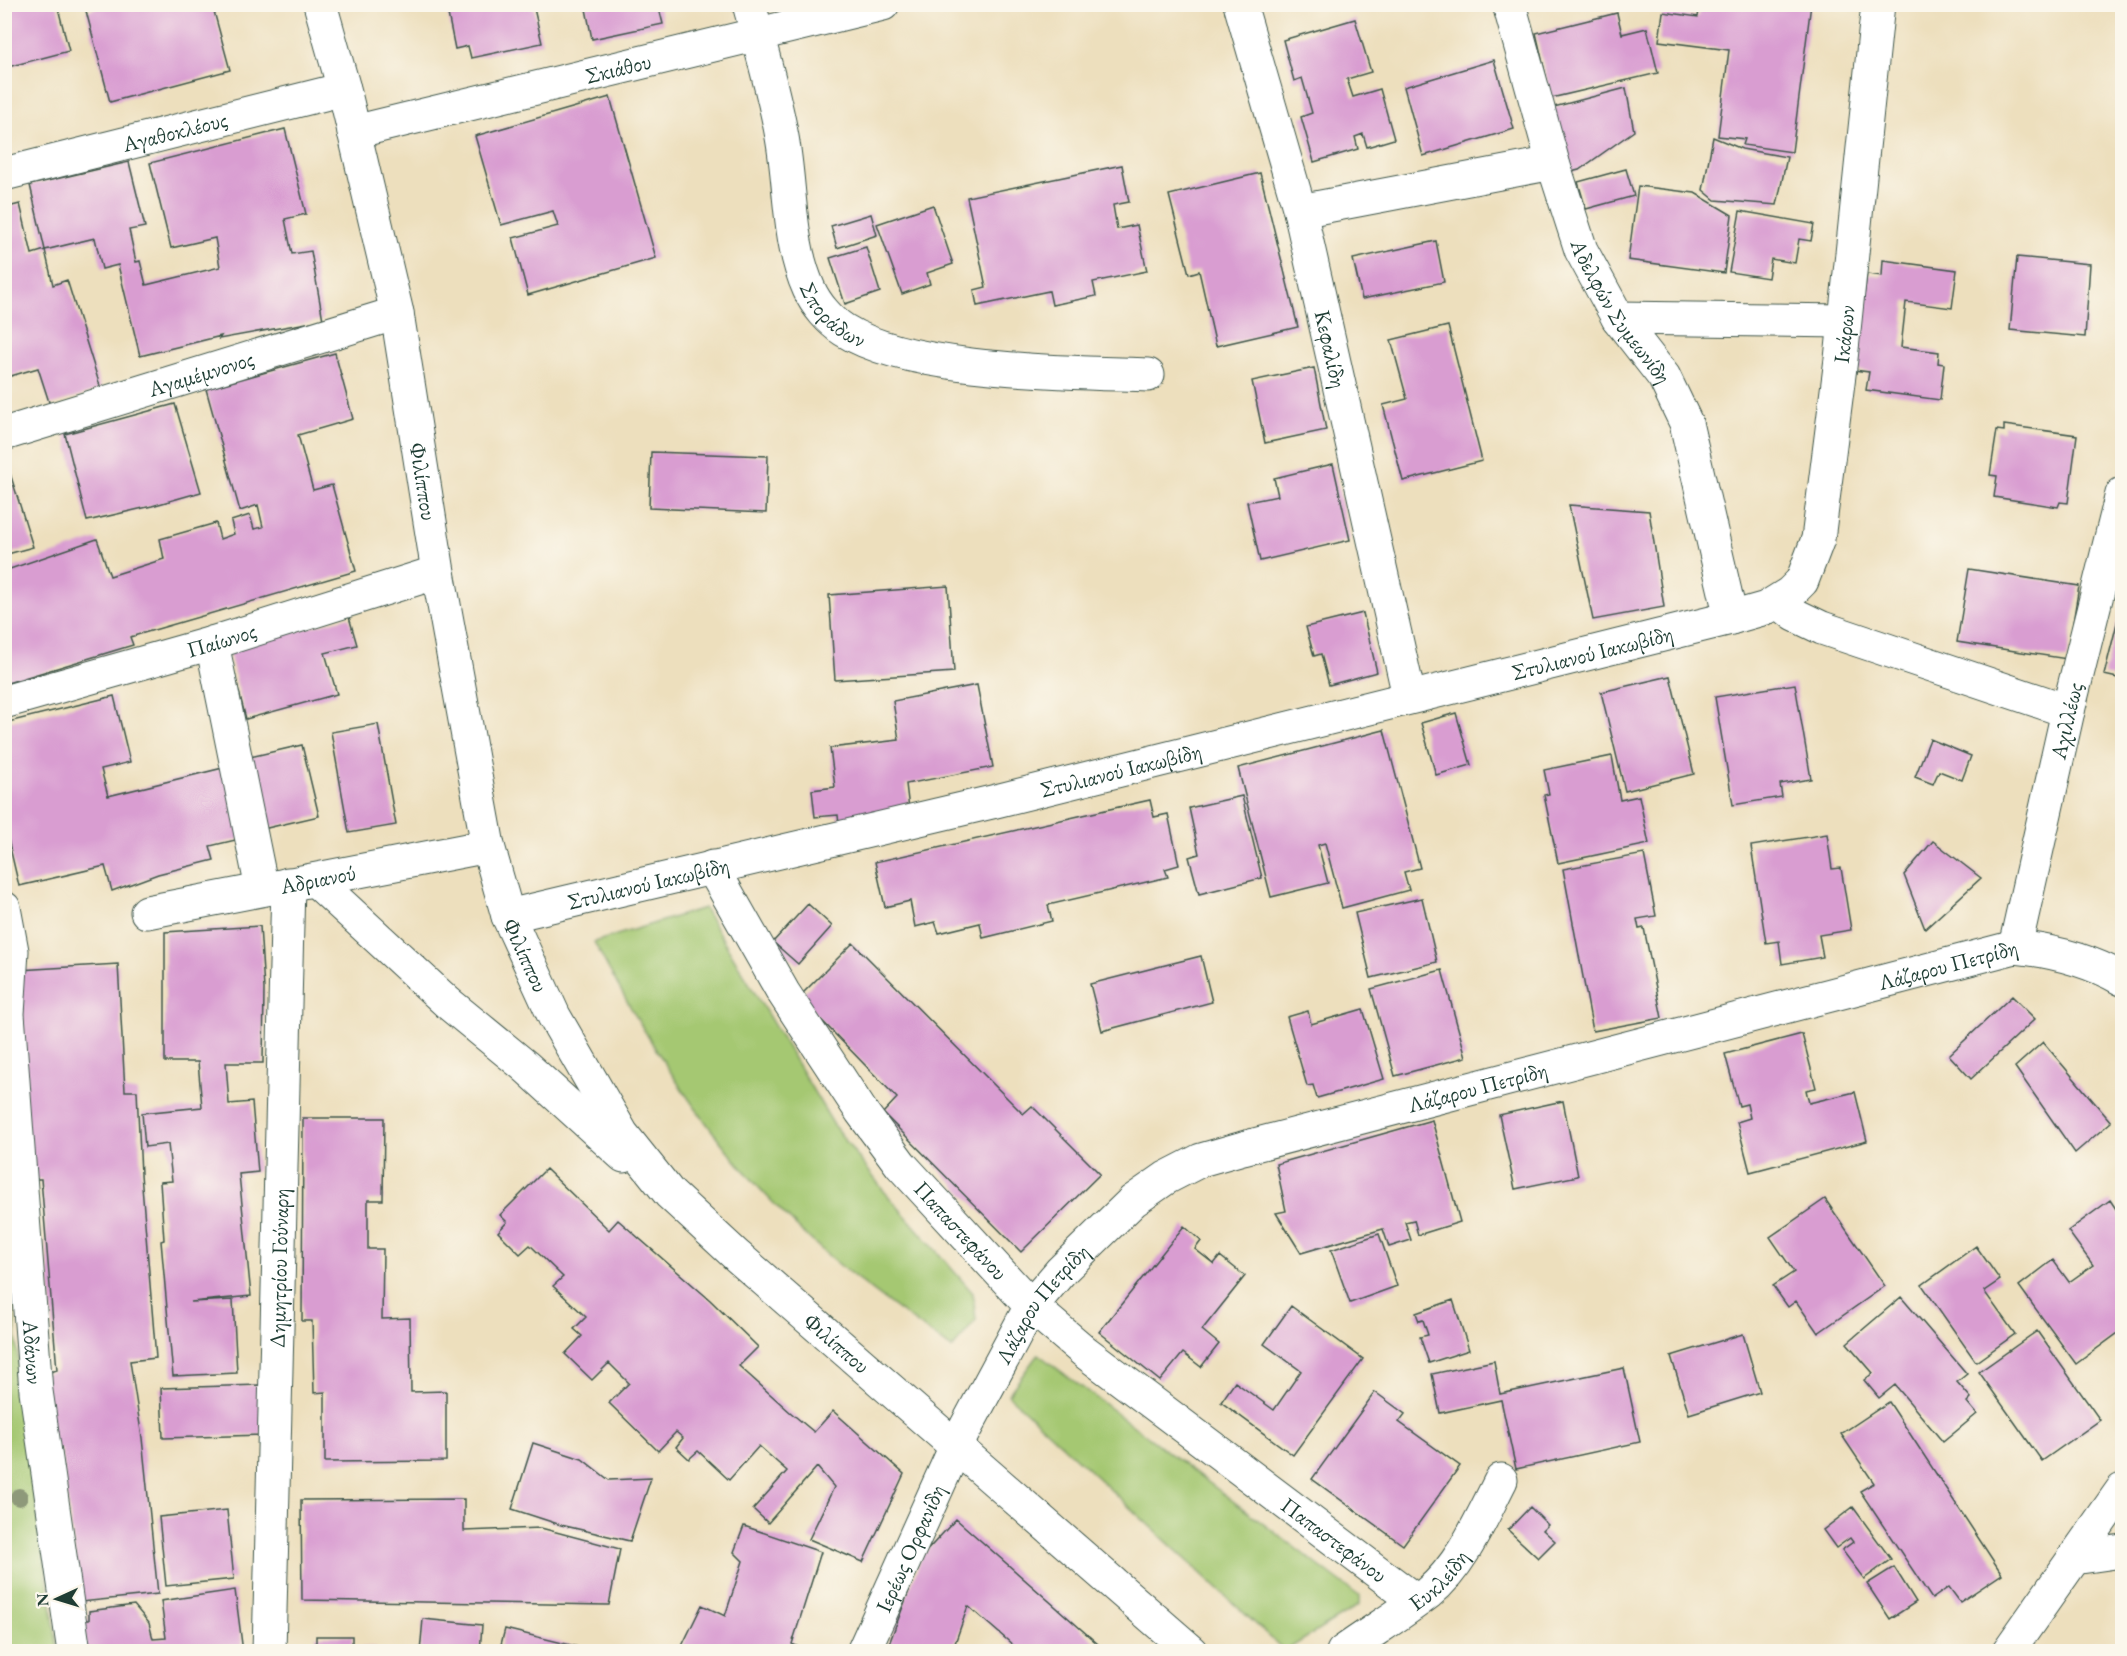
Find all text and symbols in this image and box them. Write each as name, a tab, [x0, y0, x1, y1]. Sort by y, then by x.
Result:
street label: Σκιάθου	[583, 46, 654, 90]
street label: Αγαθοκλέους	[118, 104, 230, 159]
street label: Αδελφών Συμεωνίδη	[1564, 235, 1679, 388]
street label: Σποράδων	[793, 278, 870, 354]
street label: Ικάρων	[1826, 303, 1861, 365]
street label: Κεφαλίδη	[1308, 307, 1354, 391]
street label: Αγαμέμνονος	[144, 344, 257, 404]
street label: Φιλίππου	[403, 440, 444, 522]
street label: Παίωνος	[183, 616, 260, 664]
street label: Στυλιανού Ιακωβίδη	[1509, 618, 1676, 687]
street label: Αχιλλέως	[2043, 679, 2089, 763]
street label: Στυλιανού Ιακωβίδη	[1037, 736, 1204, 804]
street label: Στυλιανού Ιακωβίδη	[565, 850, 732, 916]
street label: Αδριανού	[277, 857, 358, 901]
street label: Φιλίππου	[496, 913, 556, 997]
street label: Λάζαρου Πετρίδη	[1874, 932, 2021, 997]
street label: Λάζαρου Πετρίδη	[1404, 1055, 1550, 1119]
street label: Παπαστεφάνου	[908, 1174, 1014, 1286]
street label: Δημητρίου Γούναρη	[262, 1188, 295, 1348]
street label: Λάζαρου Πετρίδη	[988, 1237, 1095, 1370]
street label: Φιλίππου	[798, 1306, 876, 1380]
street label: Αδάνων	[16, 1318, 50, 1386]
street label: Ιερέως Ορφανίδη	[868, 1480, 951, 1617]
street label: Παπαστεφάνου	[1275, 1490, 1393, 1589]
street label: Ευκλείδη	[1403, 1544, 1475, 1617]
north arrow	[27, 1569, 87, 1629]
text: N	[32, 1593, 53, 1607]

